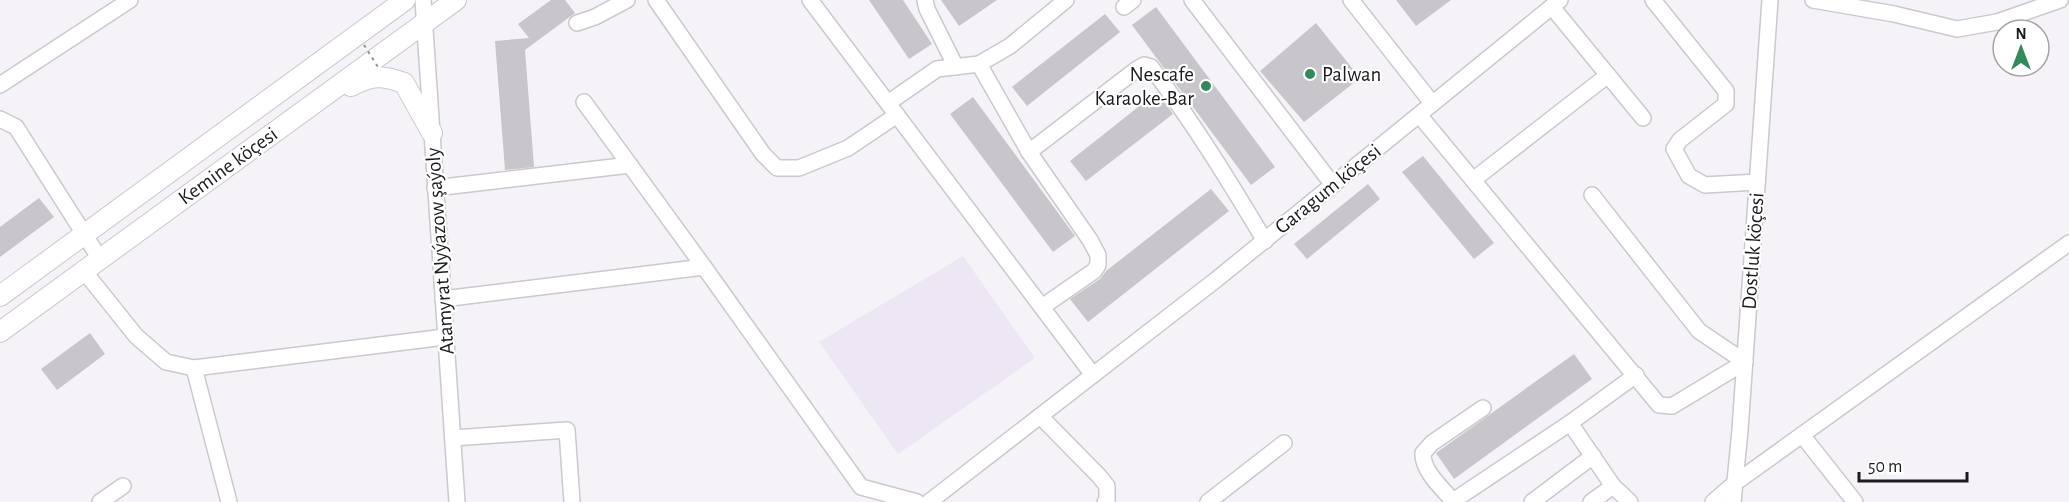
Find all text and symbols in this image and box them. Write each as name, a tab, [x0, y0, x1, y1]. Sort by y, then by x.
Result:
north arrow	[1991, 18, 2051, 78]
text: N	[2015, 26, 2027, 42]
place label: Nescafe Karaoke-Bar	[1094, 64, 1194, 109]
place label: Palwan	[1322, 64, 1381, 85]
marker: Palwan	[1303, 67, 1317, 81]
marker: Nescafe Karaoke-Bar	[1199, 79, 1213, 93]
street label: Kemine köçesi	[175, 123, 281, 209]
street label: Garagum köçesi	[1271, 140, 1385, 238]
street label: Atamyrat Nyýazow şaýoly	[422, 147, 458, 355]
street label: Dostluk köçesi	[1738, 192, 1768, 310]
scale bar	[1859, 445, 1967, 483]
text: 50 m	[1868, 458, 1902, 476]

